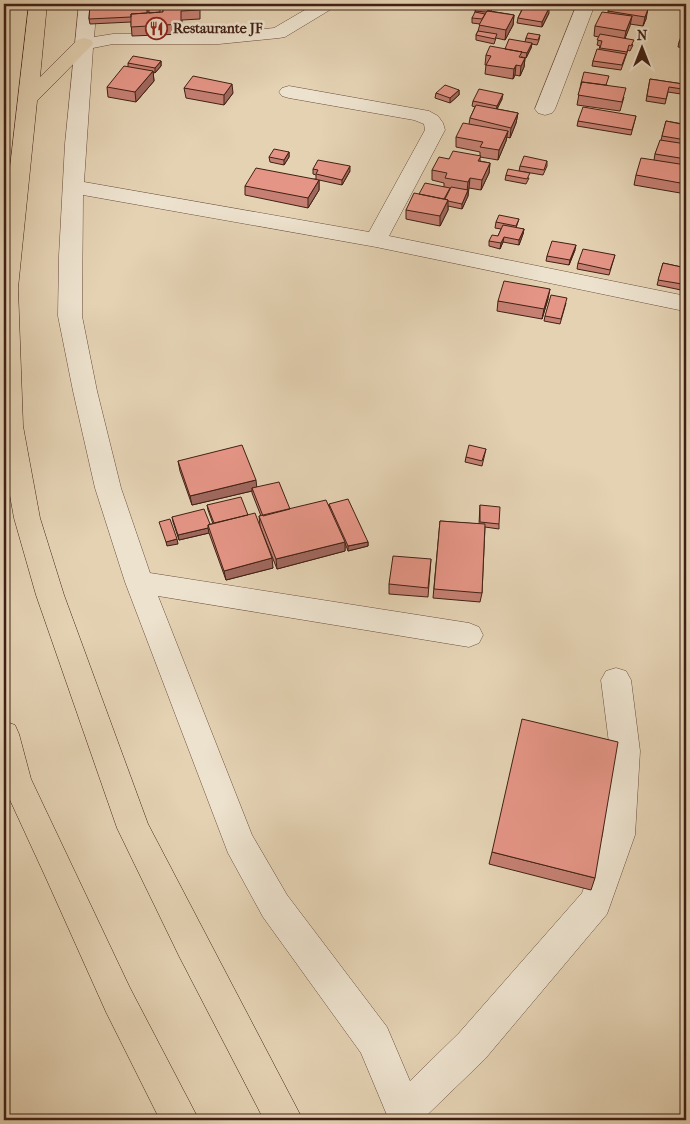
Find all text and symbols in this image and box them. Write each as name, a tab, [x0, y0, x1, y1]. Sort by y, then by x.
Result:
restaurant icon: Restaurante JF	[145, 16, 169, 40]
place label: Restaurante JF	[173, 20, 263, 37]
north arrow	[618, 22, 668, 72]
text: N	[637, 27, 648, 44]

